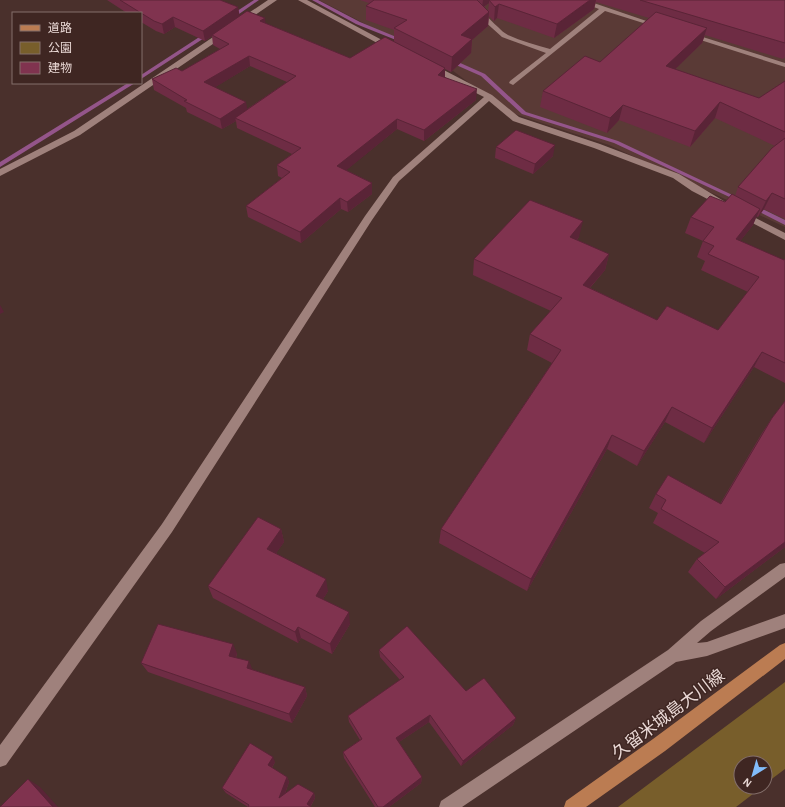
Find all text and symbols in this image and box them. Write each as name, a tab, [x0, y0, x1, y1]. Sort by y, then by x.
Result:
legend	[12, 12, 142, 84]
text: 道路	[48, 21, 72, 34]
text: 公園	[48, 42, 72, 54]
text: 建物	[48, 61, 72, 74]
street label: 久留米城島大川線	[608, 666, 728, 762]
north arrow	[733, 755, 773, 795]
text: N	[741, 776, 754, 789]

